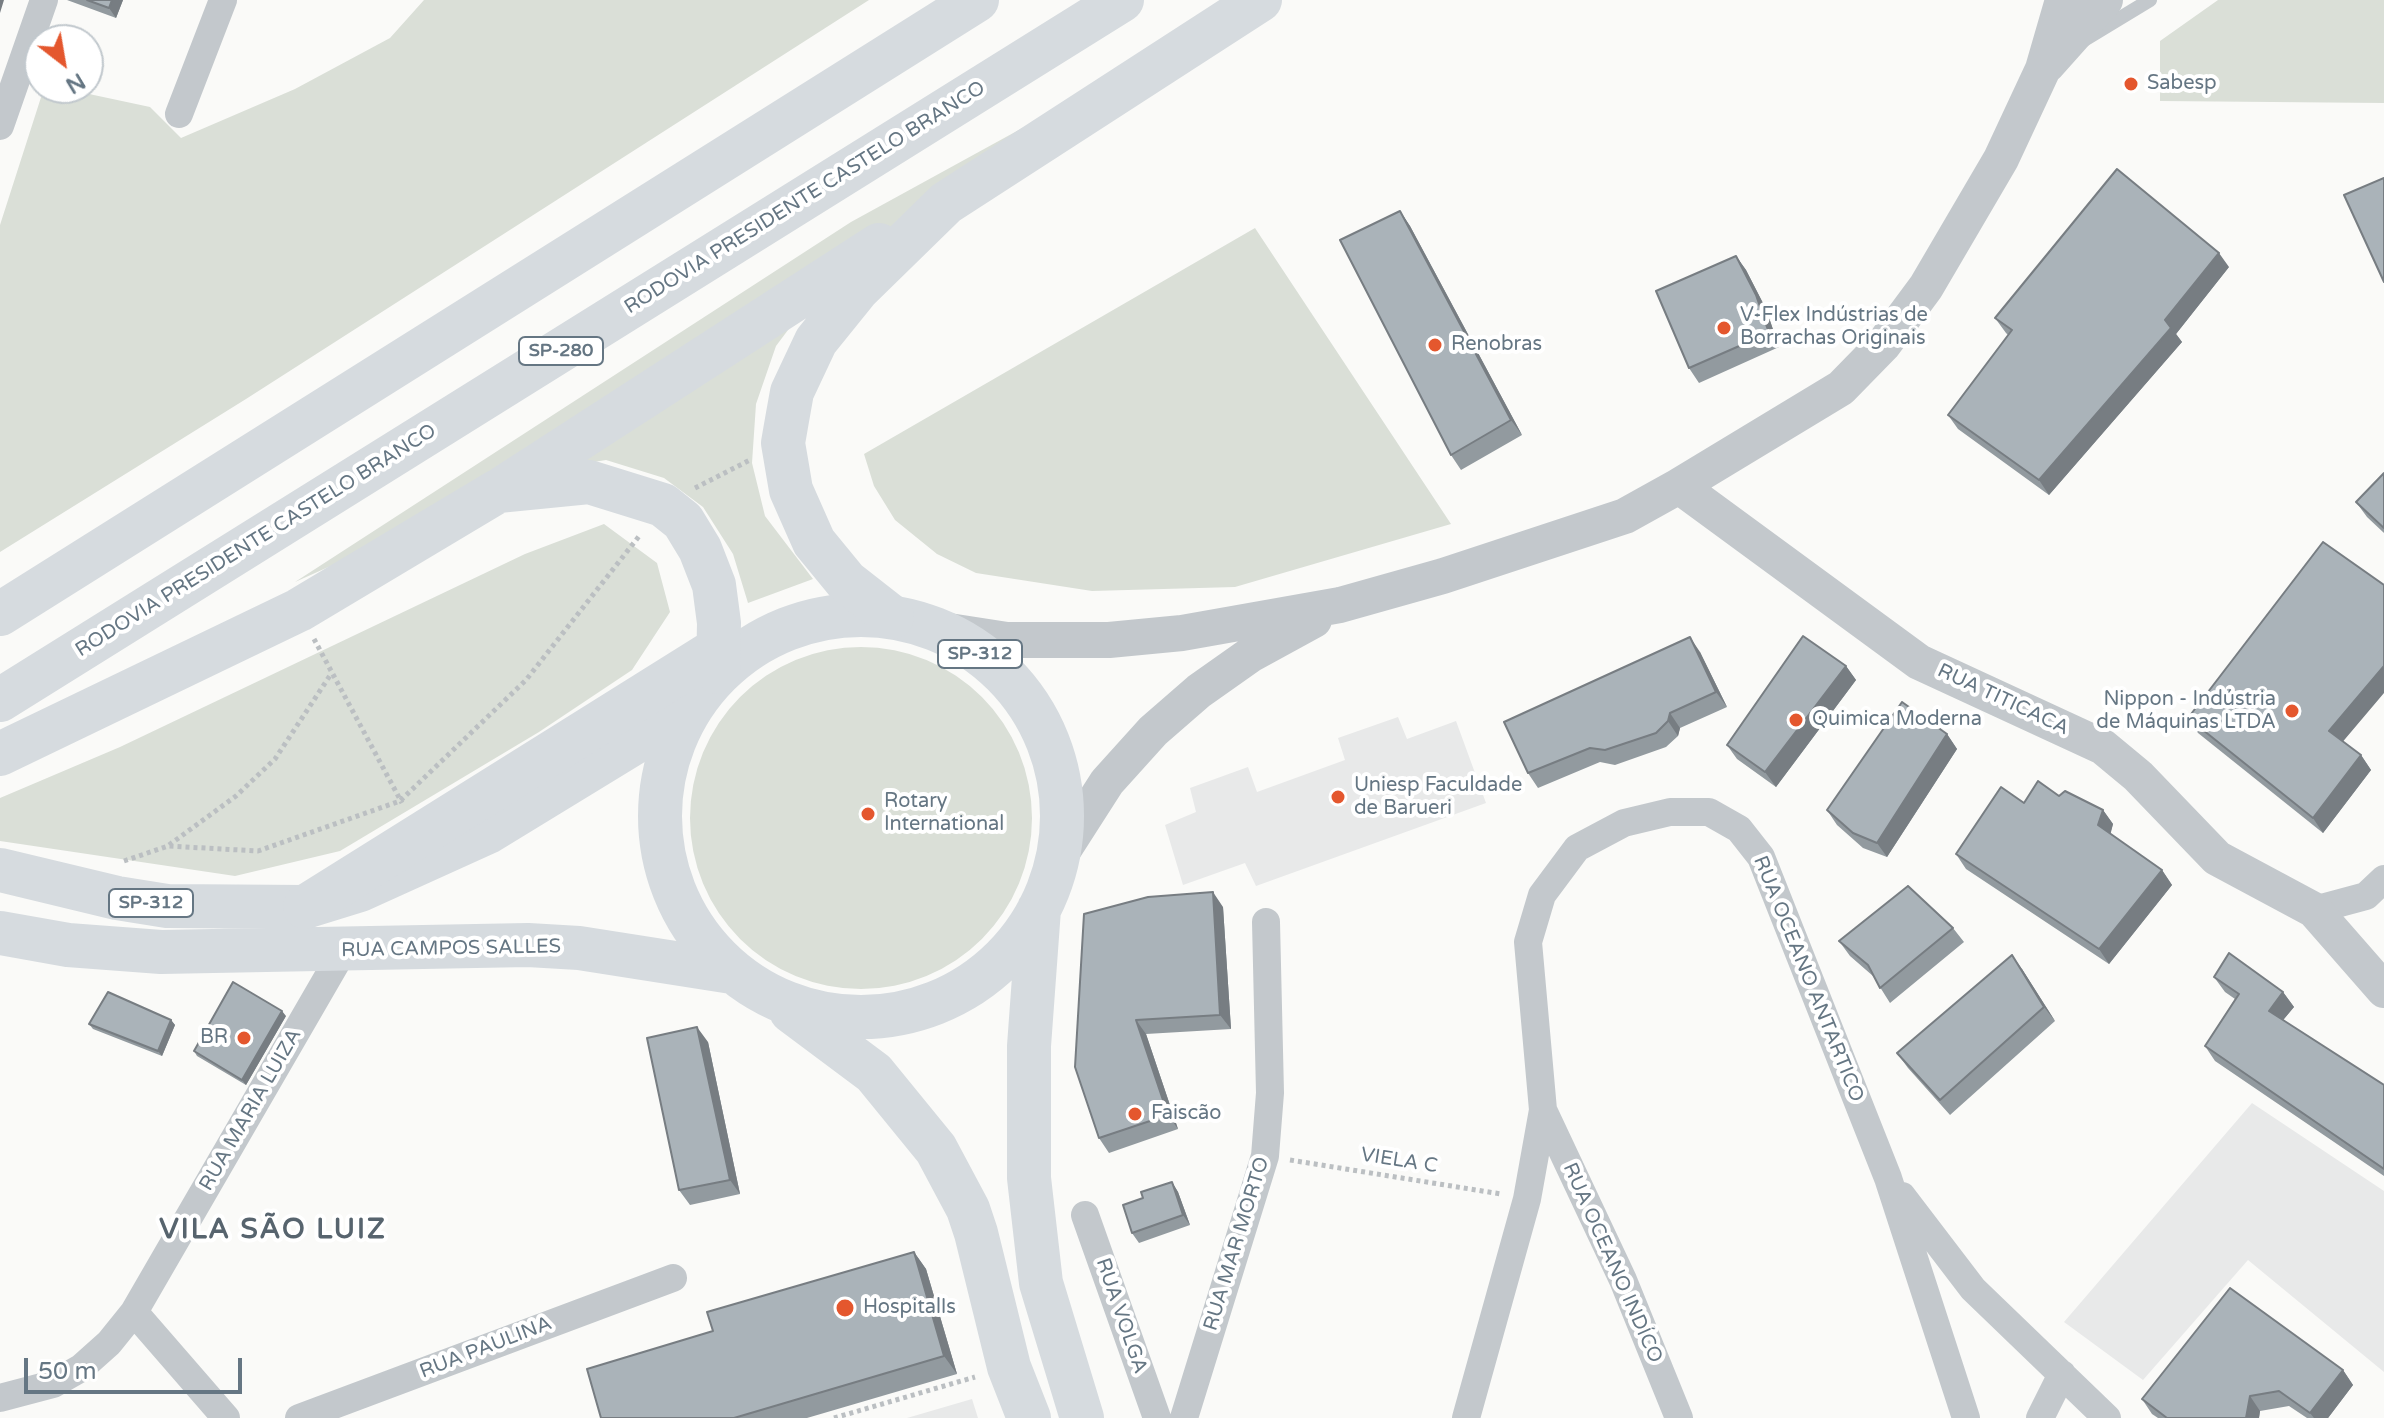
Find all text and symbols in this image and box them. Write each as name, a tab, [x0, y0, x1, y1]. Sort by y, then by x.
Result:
north arrow	[24, 24, 104, 104]
text: N	[61, 67, 90, 99]
place label: Sabesp	[2147, 72, 2217, 96]
marker: Sabesp	[2122, 75, 2140, 93]
street label: RODOVIA PRESIDENTE CASTELO BRANCO	[620, 76, 990, 320]
place label: V-Flex Indústrias de Borrachas Originais	[1740, 304, 1928, 351]
marker: V-Flex Indústrias de Borrachas Originais	[1715, 319, 1733, 337]
place label: Renobras	[1451, 333, 1542, 357]
marker: Renobras	[1426, 336, 1444, 354]
road number: SP-280	[519, 337, 603, 365]
street label: RODOVIA PRESIDENTE CASTELO BRANCO	[71, 419, 441, 663]
road number: SP-312	[938, 640, 1022, 668]
street label: RUA TITICACA	[1933, 659, 2073, 741]
place label: Nippon - Indústria de Máquinas LTDA	[2096, 688, 2276, 735]
marker: Nippon - Indústria de Máquinas LTDA	[2283, 702, 2301, 720]
place label: Quimica Moderna	[1812, 708, 1982, 732]
marker: Quimica Moderna	[1787, 711, 1805, 729]
place label: Uniesp Faculdade de Barueri	[1354, 774, 1522, 821]
marker: Uniesp Faculdade de Barueri	[1329, 788, 1347, 806]
place label: Rotary International	[884, 790, 1004, 837]
marker: Rotary International	[859, 805, 877, 823]
street label: RUA OCEANO ANTARTICO	[1748, 853, 1868, 1105]
road number: SP-312	[109, 889, 193, 917]
street label: RUA CAMPOS SALLES	[341, 935, 561, 963]
street label: RUA MARIA LUIZA	[195, 1025, 307, 1195]
place label: BR	[200, 1026, 228, 1050]
marker: BR	[235, 1029, 253, 1047]
place label: Faiscão	[1151, 1102, 1222, 1126]
marker: Faiscão	[1126, 1105, 1144, 1123]
street label: VIELA C	[1359, 1143, 1439, 1179]
street label: RUA MAR MORTO	[1199, 1154, 1275, 1334]
street label: RUA OCEANO INDÍCO	[1557, 1159, 1667, 1367]
district label: VILA SÃO LUIZ	[159, 1214, 387, 1248]
street label: RUA VOLGA	[1090, 1255, 1152, 1377]
place label: HospitalIs	[863, 1296, 956, 1320]
marker: HospitalIs	[834, 1297, 856, 1319]
street label: RUA PAULINA	[417, 1312, 555, 1384]
scale bar	[28, 1342, 246, 1392]
text: 50 m	[38, 1357, 96, 1386]

